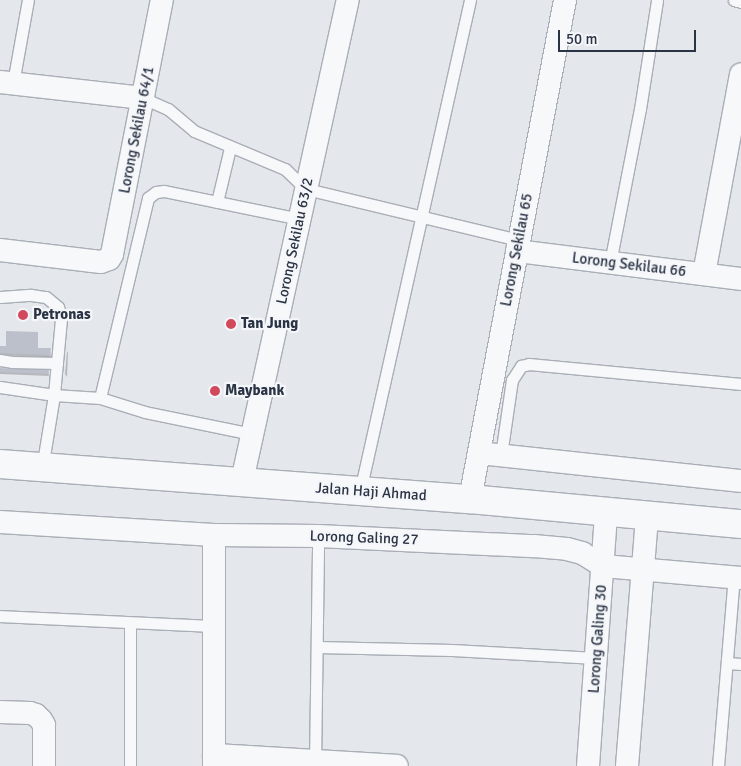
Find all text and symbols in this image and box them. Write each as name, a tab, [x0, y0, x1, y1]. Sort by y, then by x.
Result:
scale bar	[561, 20, 698, 52]
text: 50 m	[566, 30, 597, 48]
street label: Lorong Sekilau 64/1	[116, 65, 158, 195]
street label: Lorong Sekilau 63/2	[273, 176, 317, 306]
street label: Lorong Sekilau 65	[497, 192, 537, 308]
street label: Lorong Sekilau 66	[571, 249, 687, 281]
place label: Petronas	[33, 306, 91, 324]
marker: Petronas	[17, 309, 29, 321]
place label: Tan Jung	[241, 315, 298, 333]
marker: Tan Jung	[225, 318, 237, 330]
place label: Maybank	[225, 382, 284, 400]
marker: Maybank	[209, 385, 221, 397]
street label: Jalan Haji Ahmad	[315, 479, 427, 505]
street label: Lorong Galing 27	[309, 527, 419, 549]
street label: Lorong Galing 30	[585, 584, 611, 694]

